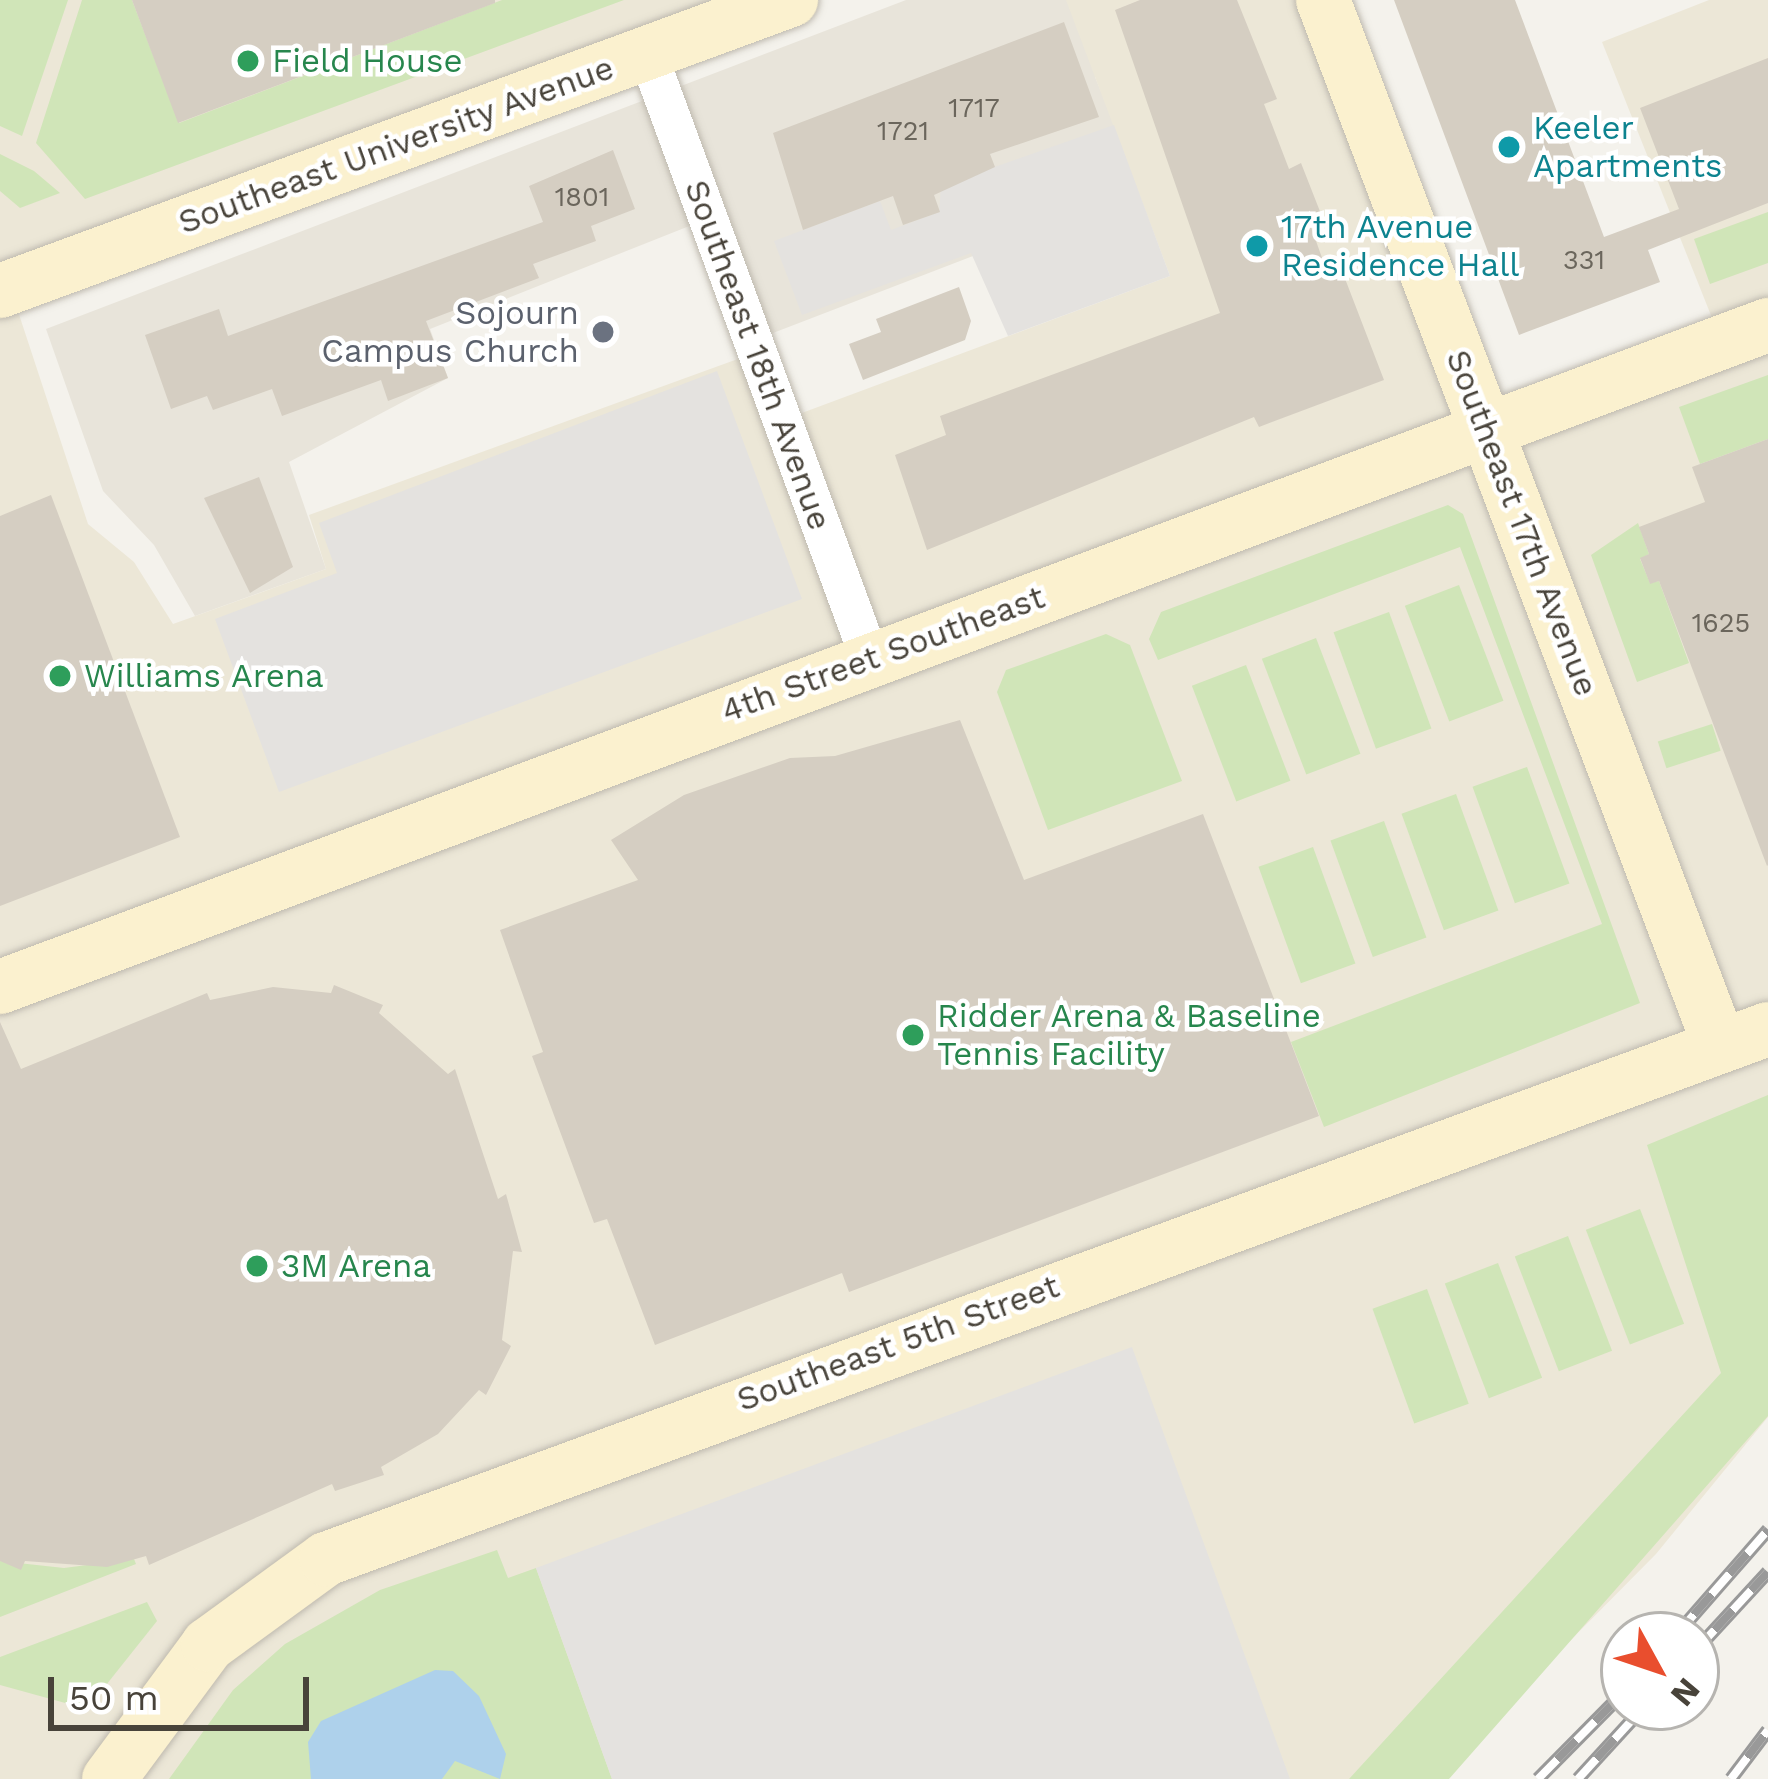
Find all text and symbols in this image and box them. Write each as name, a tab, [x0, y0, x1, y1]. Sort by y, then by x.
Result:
place label: Field House	[272, 41, 463, 81]
street label: Southeast University Avenue	[172, 47, 620, 243]
marker: Field House	[235, 48, 261, 74]
house number: 1717	[948, 93, 1000, 125]
place label: Keeler Apartments	[1533, 108, 1722, 186]
house number: 1721	[877, 116, 929, 148]
marker: Keeler Apartments	[1496, 134, 1522, 160]
street label: Southeast 18th Avenue	[676, 174, 840, 536]
house number: 1801	[555, 182, 609, 214]
place label: 17th Avenue Residence Hall	[1281, 207, 1519, 285]
marker: 17th Avenue Residence Hall	[1244, 233, 1270, 259]
house number: 331	[1563, 245, 1605, 277]
place label: Sojourn Campus Church	[321, 293, 579, 371]
marker: Sojourn Campus Church	[590, 319, 616, 345]
street label: Southeast 17th Avenue	[1437, 343, 1607, 703]
street label: 4th Street Southeast	[716, 577, 1050, 731]
house number: 1625	[1692, 608, 1750, 640]
place label: Williams Arena	[84, 656, 325, 696]
marker: Williams Arena	[47, 663, 73, 689]
place label: Ridder Arena & Baseline Tennis Facility	[937, 996, 1324, 1074]
marker: Ridder Arena & Baseline Tennis Facility	[900, 1022, 926, 1048]
place label: 3M Arena	[281, 1246, 433, 1286]
marker: 3M Arena	[244, 1253, 270, 1279]
street label: Southeast 5th Street	[732, 1266, 1064, 1420]
north arrow	[1600, 1611, 1720, 1731]
scale bar	[54, 1653, 315, 1727]
text: N	[1663, 1671, 1708, 1714]
text: 50 m	[69, 1677, 159, 1719]

